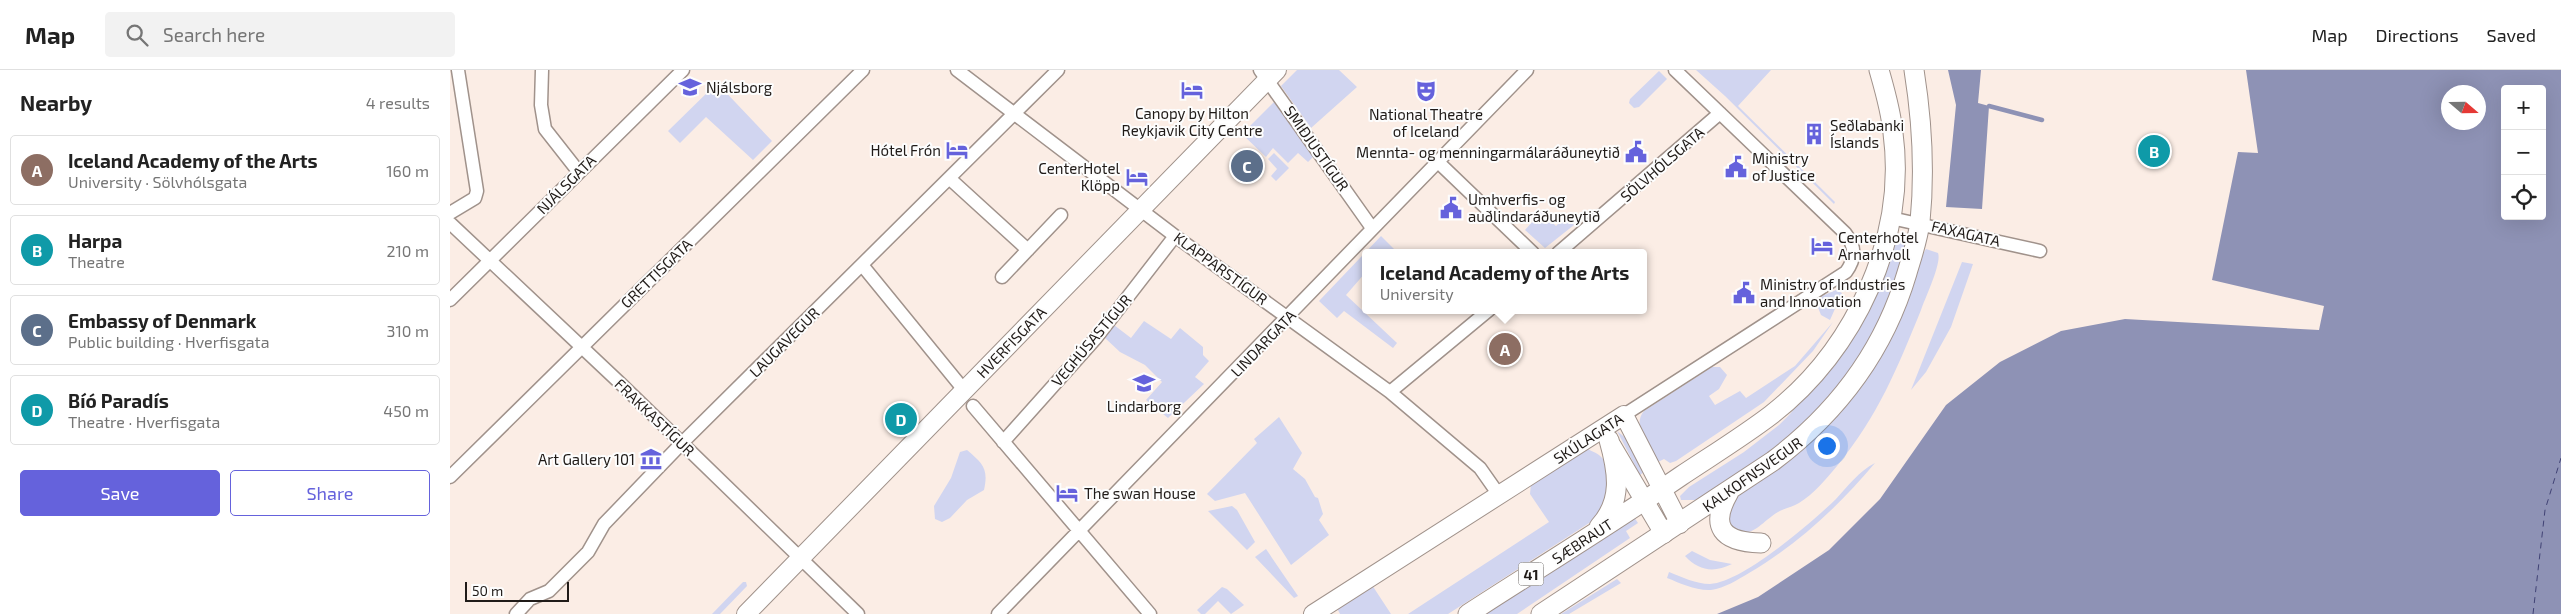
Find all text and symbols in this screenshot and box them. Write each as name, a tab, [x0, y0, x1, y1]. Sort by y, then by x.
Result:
search box	[105, 12, 455, 57]
text: Map	[25, 20, 75, 49]
icon: search	[123, 21, 151, 49]
text: Search here	[163, 23, 265, 46]
text: Map	[2311, 24, 2348, 46]
text: Directions	[2376, 24, 2459, 46]
text: Saved	[2487, 24, 2536, 46]
school or university icon: Njálsborg	[677, 74, 703, 100]
hotel icon: Canopy by Hilton Reykjavik City Centre	[1179, 77, 1205, 103]
place label: Njálsborg	[706, 78, 773, 97]
theatre icon: National Theatre of Iceland	[1413, 78, 1439, 104]
north arrow	[2441, 85, 2486, 130]
map controls	[2501, 85, 2546, 220]
button: +	[2501, 85, 2546, 130]
text: Nearby	[20, 90, 92, 115]
text: 4 results	[366, 93, 430, 112]
street label: SMIÐJUSTÍGUR	[1281, 102, 1353, 194]
place label: Canopy by Hilton Reykjavik City Centre	[1121, 104, 1263, 140]
place label: National Theatre of Iceland	[1369, 105, 1483, 140]
place label: Seðlabanki Íslands	[1830, 116, 1904, 151]
building icon: Seðlabanki Íslands	[1801, 121, 1827, 147]
street label: SÖLVHÓLSGATA	[1616, 122, 1708, 205]
button: −	[2501, 130, 2546, 175]
pin: B	[2138, 132, 2170, 170]
hotel icon: Hótel Frón	[944, 137, 970, 163]
public building icon: Mennta- og menningarmálaráðuneytið	[1623, 139, 1649, 165]
place label: Hótel Frón	[870, 141, 941, 159]
place label: Mennta- og menningarmálaráðuneytið	[1356, 143, 1620, 161]
pin: C	[1231, 147, 1263, 185]
text: Iceland Academy of the Arts	[68, 149, 318, 172]
place label: Ministry of Justice	[1752, 149, 1815, 184]
street label: NJÁLSGATA	[533, 150, 600, 217]
public building icon: Ministry of Justice	[1723, 154, 1749, 180]
place label: CenterHotel Klöpp	[1038, 159, 1121, 194]
text: A	[32, 161, 42, 180]
text: 160 m	[386, 161, 429, 180]
hotel icon: CenterHotel Klöpp	[1124, 164, 1150, 190]
text: University · Sölvhólsgata	[68, 172, 247, 191]
button: locate	[2501, 175, 2546, 220]
place label: Umhverfis- og auðlindaráðuneytið	[1468, 190, 1600, 225]
public building icon: Umhverfis- og auðlindaráðuneytið	[1438, 195, 1464, 221]
street label: FAXAGATA	[1930, 216, 2003, 250]
street label: KLAPPARSTÍGUR	[1171, 228, 1271, 308]
place label: Centerhotel Arnarhvoll	[1838, 228, 1919, 263]
text: Harpa	[68, 229, 122, 252]
hotel icon: Centerhotel Arnarhvoll	[1809, 233, 1835, 259]
street label: GRETTISGATA	[617, 234, 696, 311]
text: B	[32, 241, 42, 260]
text: 210 m	[386, 241, 429, 260]
popup	[1362, 249, 1647, 314]
text: Theatre	[68, 252, 125, 271]
text: Iceland Academy of the Arts	[1380, 261, 1629, 284]
place label: Ministry of Industries and Innovation	[1760, 275, 1905, 310]
public building icon: Ministry of Industries and Innovation	[1731, 280, 1757, 306]
text: University	[1380, 284, 1454, 303]
street label: VEGHÚSASTÍGUR	[1047, 290, 1135, 390]
street label: HVERFISGATA	[972, 302, 1050, 381]
street label: LAUGAVEGUR	[745, 303, 823, 381]
street label: LINDARGATA	[1227, 305, 1300, 380]
text: Embassy of Denmark	[68, 309, 256, 332]
text: C	[32, 321, 42, 340]
text: 310 m	[387, 321, 429, 340]
pin: A	[1489, 330, 1521, 368]
text: Public building · Hverfisgata	[68, 332, 269, 351]
school or university icon: Lindarborg	[1131, 370, 1157, 396]
street label: FRAKKASTÍGUR	[612, 375, 698, 459]
text: Bíó Paradís	[68, 389, 169, 412]
place label: Lindarborg	[1107, 397, 1182, 415]
pin: D	[885, 400, 917, 438]
text: D	[32, 401, 42, 420]
text: 450 m	[383, 401, 429, 420]
street label: SKÚLAGATA	[1550, 409, 1627, 467]
text: Theatre · Hverfisgata	[68, 412, 220, 431]
street label: KALKOFNSVEGUR	[1699, 433, 1805, 515]
your location	[1814, 433, 1840, 459]
museum icon: Art Gallery 101	[638, 446, 664, 472]
place label: Art Gallery 101	[538, 450, 635, 468]
button: Save	[20, 470, 220, 516]
button: Share	[230, 470, 430, 516]
hotel icon: The swan House	[1054, 480, 1080, 506]
place label: The swan House	[1084, 484, 1196, 502]
street label: SÆBRAUT	[1548, 515, 1616, 567]
road number: 41	[1518, 562, 1544, 586]
scale bar	[465, 579, 569, 602]
text: 50 m	[472, 582, 503, 599]

